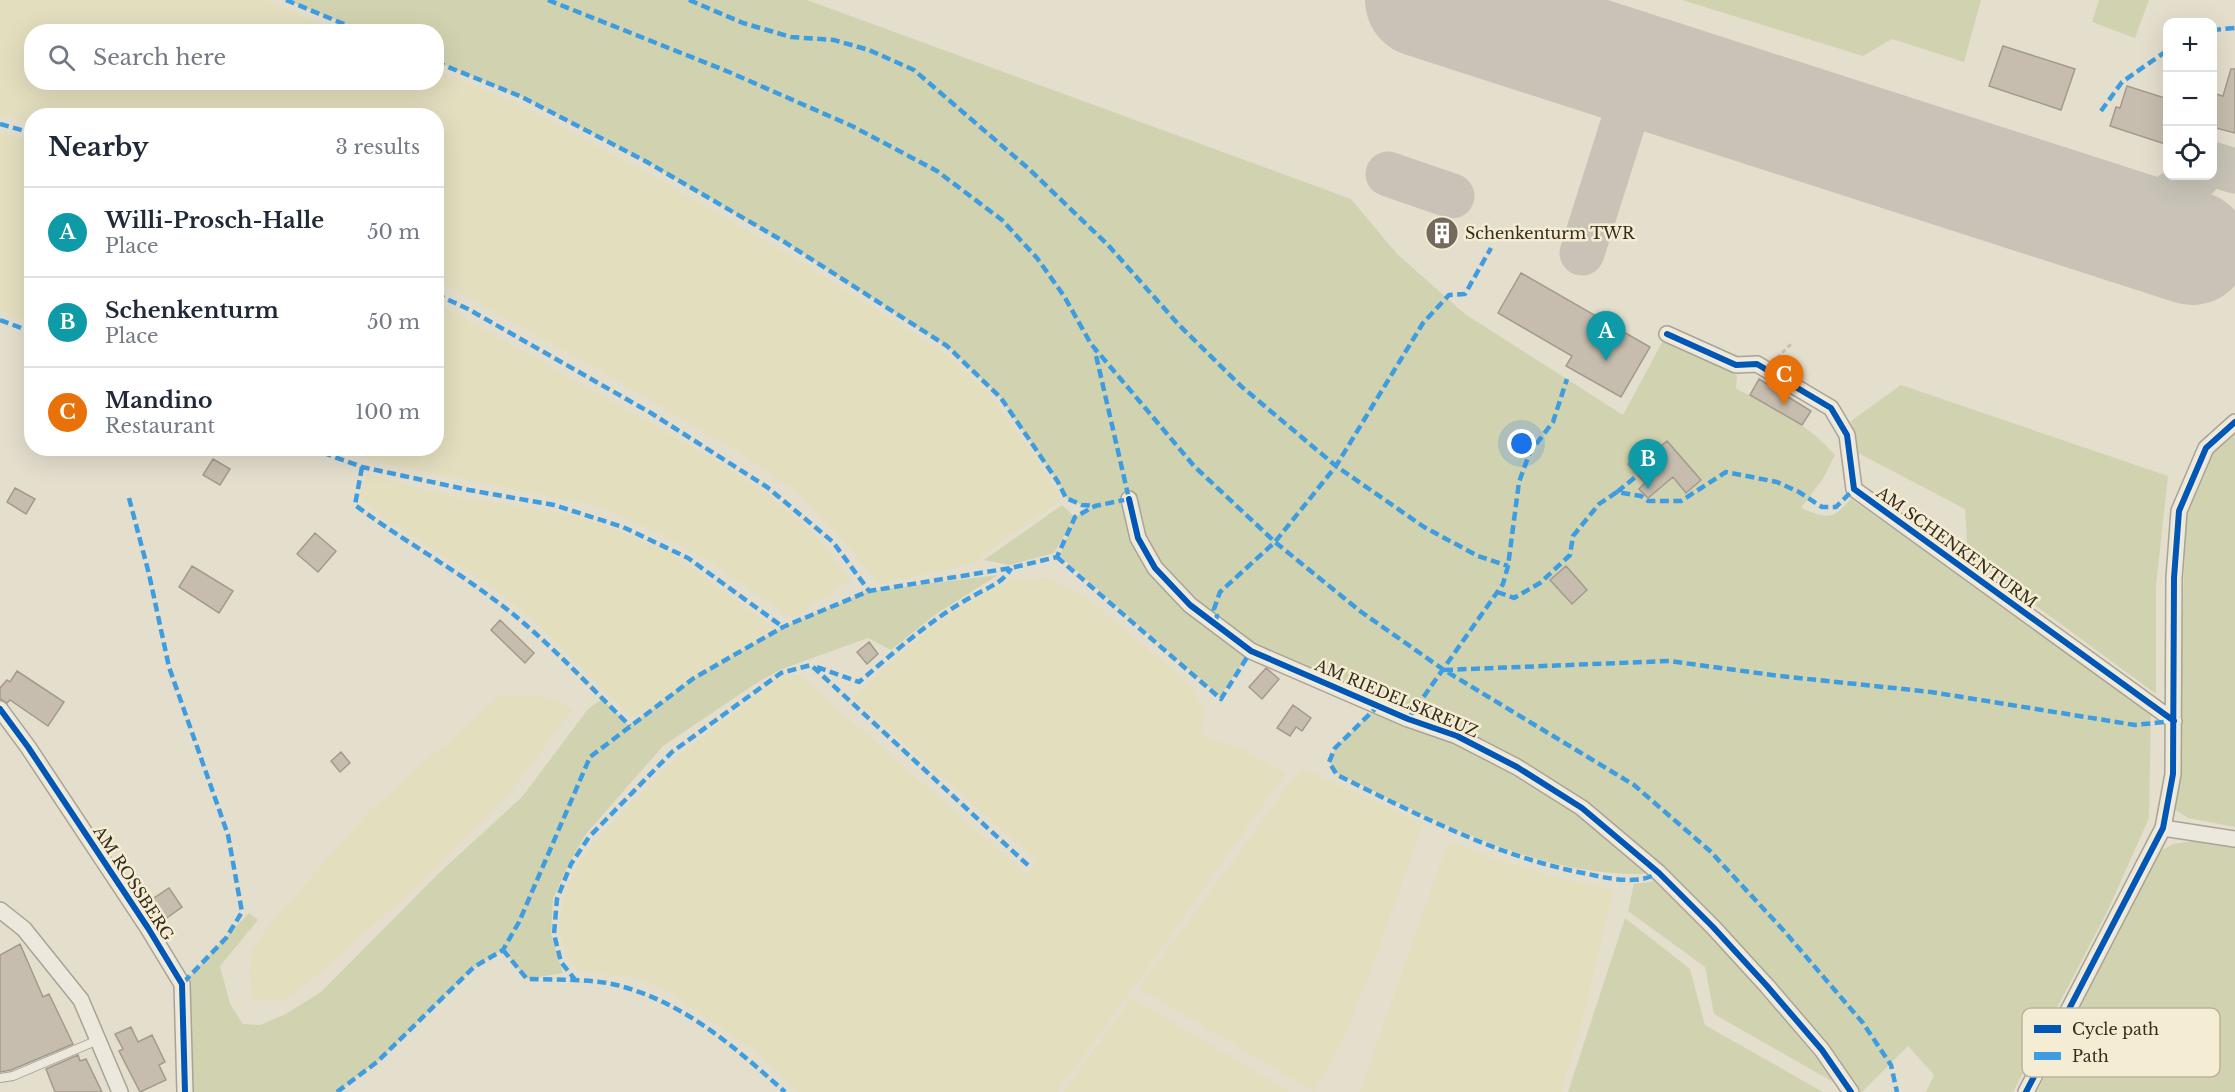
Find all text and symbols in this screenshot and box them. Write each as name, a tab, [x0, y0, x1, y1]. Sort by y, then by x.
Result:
map controls	[2163, 18, 2217, 180]
button: +	[2163, 18, 2217, 72]
search box	[24, 24, 444, 90]
icon: search	[45, 41, 78, 74]
text: Search here	[93, 44, 226, 71]
button: −	[2163, 72, 2217, 126]
button: locate	[2163, 126, 2217, 180]
text: Nearby	[48, 131, 149, 163]
text: 3 results	[336, 135, 420, 159]
text: Willi-Prosch-Halle	[105, 207, 324, 234]
building icon: Schenkenturm TWR	[1424, 215, 1460, 251]
text: A	[59, 220, 76, 244]
text: 50 m	[367, 220, 420, 244]
place label: Schenkenturm TWR	[1465, 223, 1636, 243]
text: Place	[105, 234, 159, 258]
text: Schenkenturm	[105, 297, 279, 324]
text: B	[60, 310, 75, 334]
text: 50 m	[367, 310, 420, 334]
pin: A	[1586, 312, 1626, 361]
text: Place	[105, 324, 159, 348]
pin: C	[1764, 356, 1804, 405]
text: Mandino	[105, 387, 213, 414]
text: C	[59, 400, 76, 424]
text: 100 m	[355, 400, 420, 424]
text: Restaurant	[105, 414, 215, 438]
your location	[1507, 429, 1536, 458]
pin: B	[1628, 440, 1668, 489]
street label: AM SCHENKENTURM	[1872, 481, 2041, 612]
street label: AM RIEDELSKREUZ	[1311, 654, 1482, 742]
street label: AM ROSSBERG	[89, 821, 179, 944]
legend	[2022, 1008, 2220, 1077]
text: Cycle path	[2072, 1019, 2159, 1039]
text: Path	[2072, 1046, 2109, 1066]

